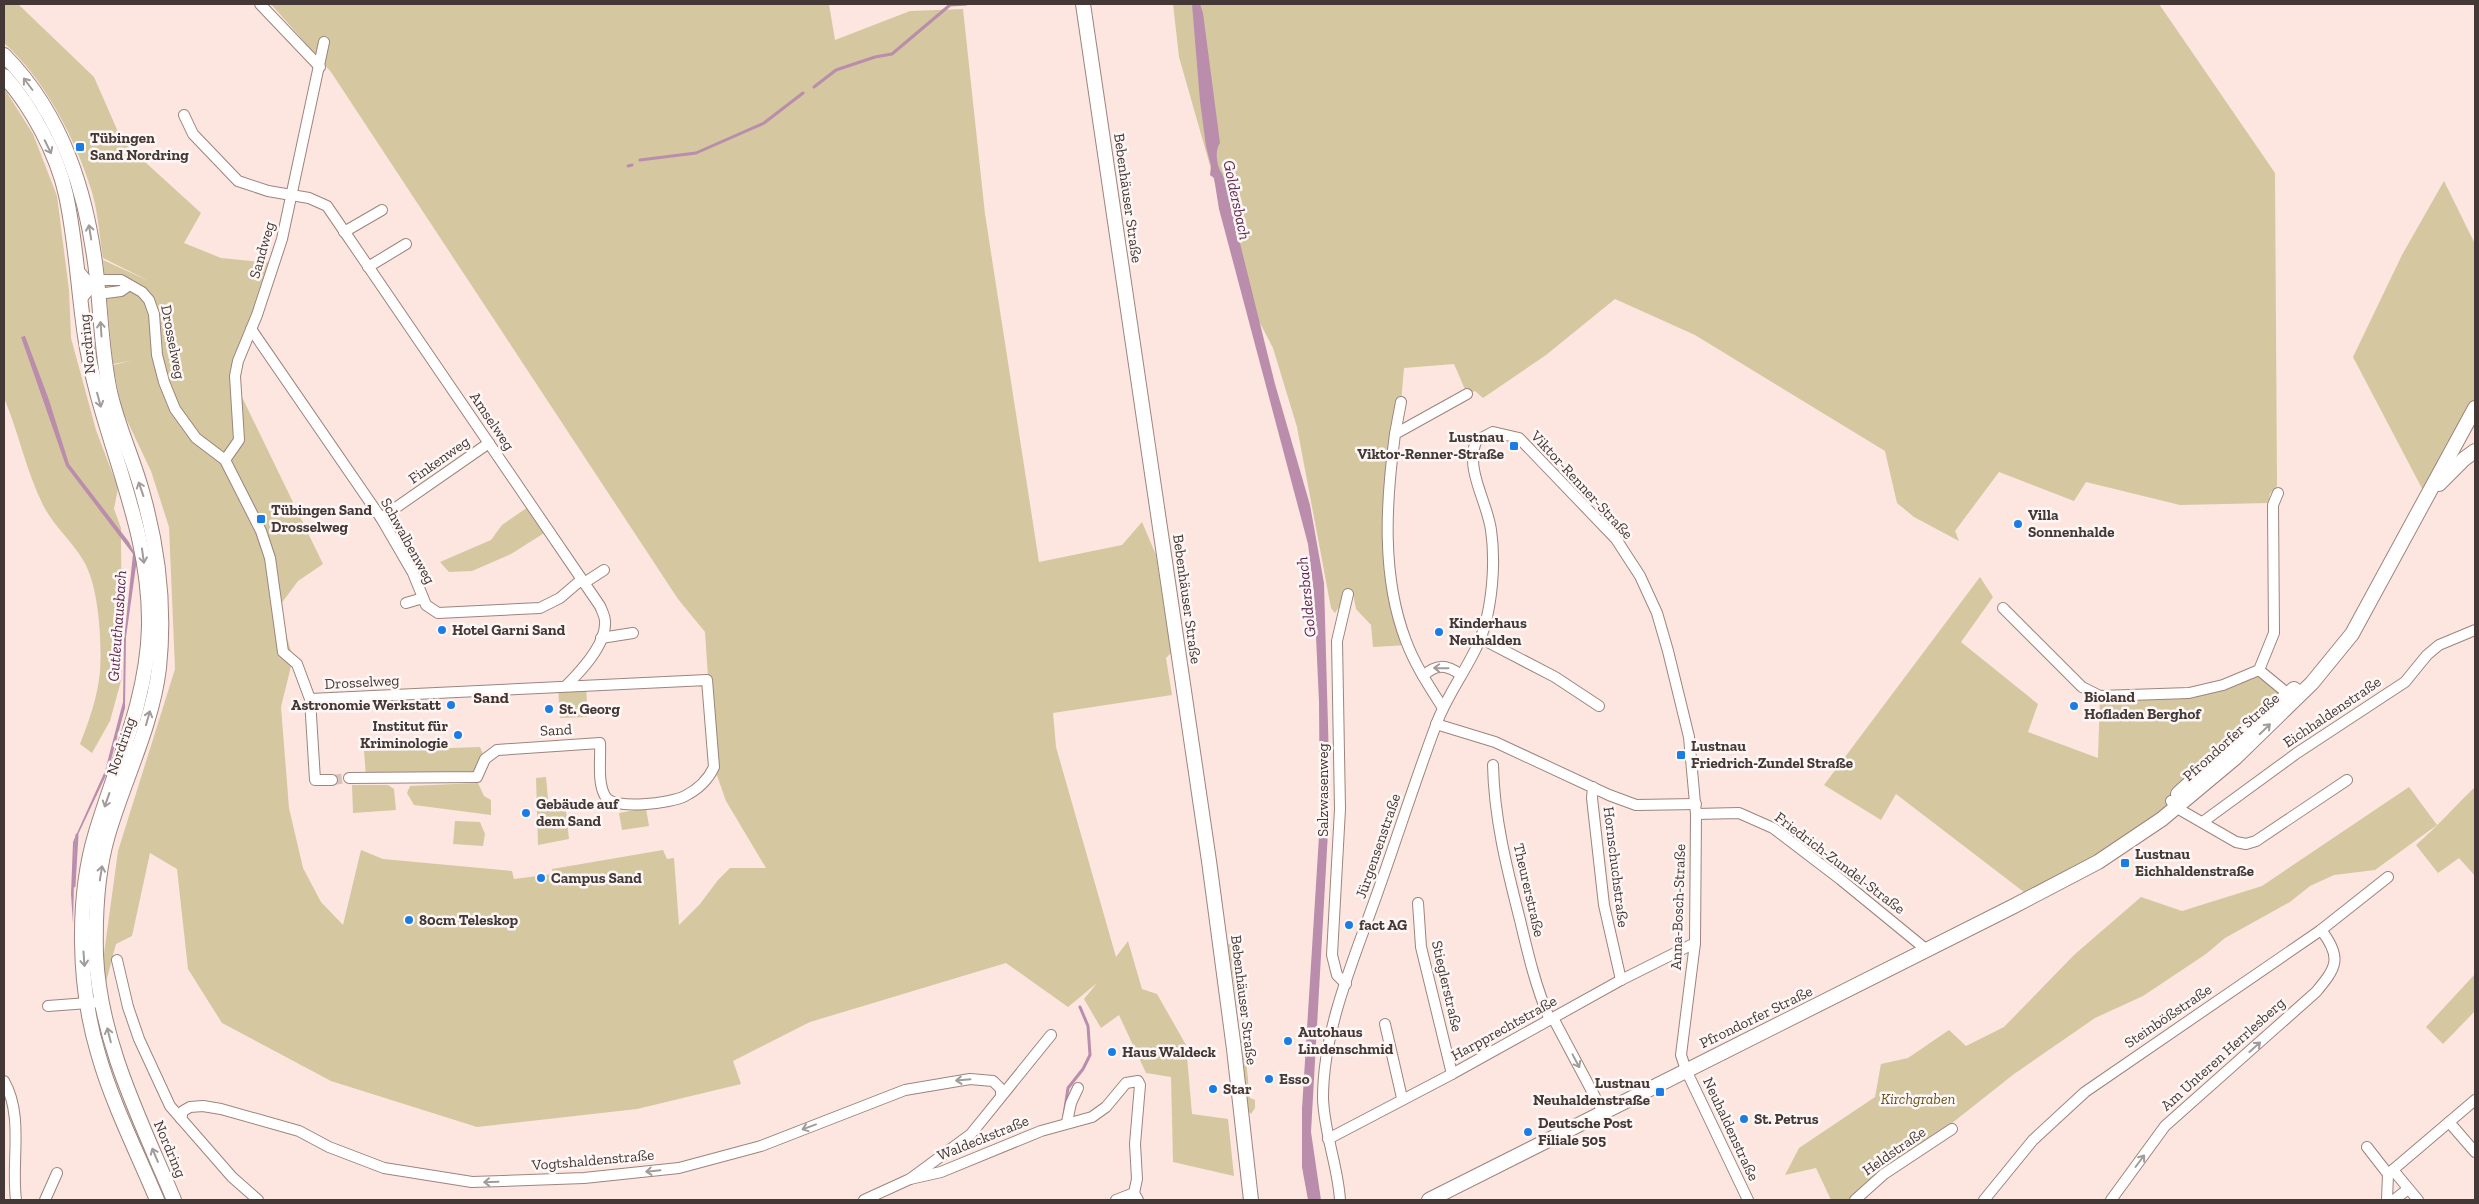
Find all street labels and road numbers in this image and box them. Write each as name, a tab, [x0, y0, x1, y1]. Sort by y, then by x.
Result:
street label: Bebenhäuser Straße	[1110, 132, 1146, 264]
street label: Sandweg	[245, 219, 279, 281]
street label: Drosselweg	[157, 303, 189, 381]
street label: Nordring	[75, 313, 99, 375]
street label: Amselweg	[466, 388, 518, 454]
street label: Viktor-Renner-Straße	[1526, 426, 1637, 543]
street label: Finkenweg	[405, 432, 473, 488]
street label: Schwalbenweg	[377, 495, 439, 587]
street label: Bebenhäuser Straße	[1169, 533, 1205, 665]
street label: Drosselweg	[324, 671, 400, 693]
street label: Eichhaldenstraße	[2280, 673, 2384, 751]
street label: Pfrondorfer Straße	[2179, 689, 2283, 785]
street label: Nordring	[103, 715, 139, 777]
street label: Sand	[540, 720, 573, 740]
street label: Salzwasenweg	[1314, 743, 1332, 837]
street label: Jürgensenstraße	[1352, 791, 1404, 901]
street label: Hornschuchstraße	[1600, 805, 1632, 929]
street label: Friedrich-Zundel-Straße	[1771, 808, 1909, 918]
street label: Theurerstraße	[1510, 842, 1548, 938]
street label: Anna-Bosch-Straße	[1667, 844, 1689, 970]
street label: Bebenhäuser Straße	[1227, 934, 1261, 1066]
street label: Stieglerstraße	[1428, 939, 1466, 1033]
street label: Steinbößstraße	[2121, 980, 2215, 1052]
street label: Pfrondorfer Straße	[1697, 982, 1815, 1052]
street label: Harpprechtstraße	[1448, 992, 1560, 1064]
street label: Am Unteren Herrlesberg	[2157, 994, 2289, 1114]
street label: Neuhaldenstraße	[1699, 1074, 1763, 1184]
street label: Waldeckstraße	[935, 1111, 1031, 1165]
street label: Nordring	[150, 1118, 190, 1180]
street label: Heldstraße	[1859, 1123, 1929, 1179]
street label: Vogtshaldenstraße	[530, 1146, 655, 1174]

